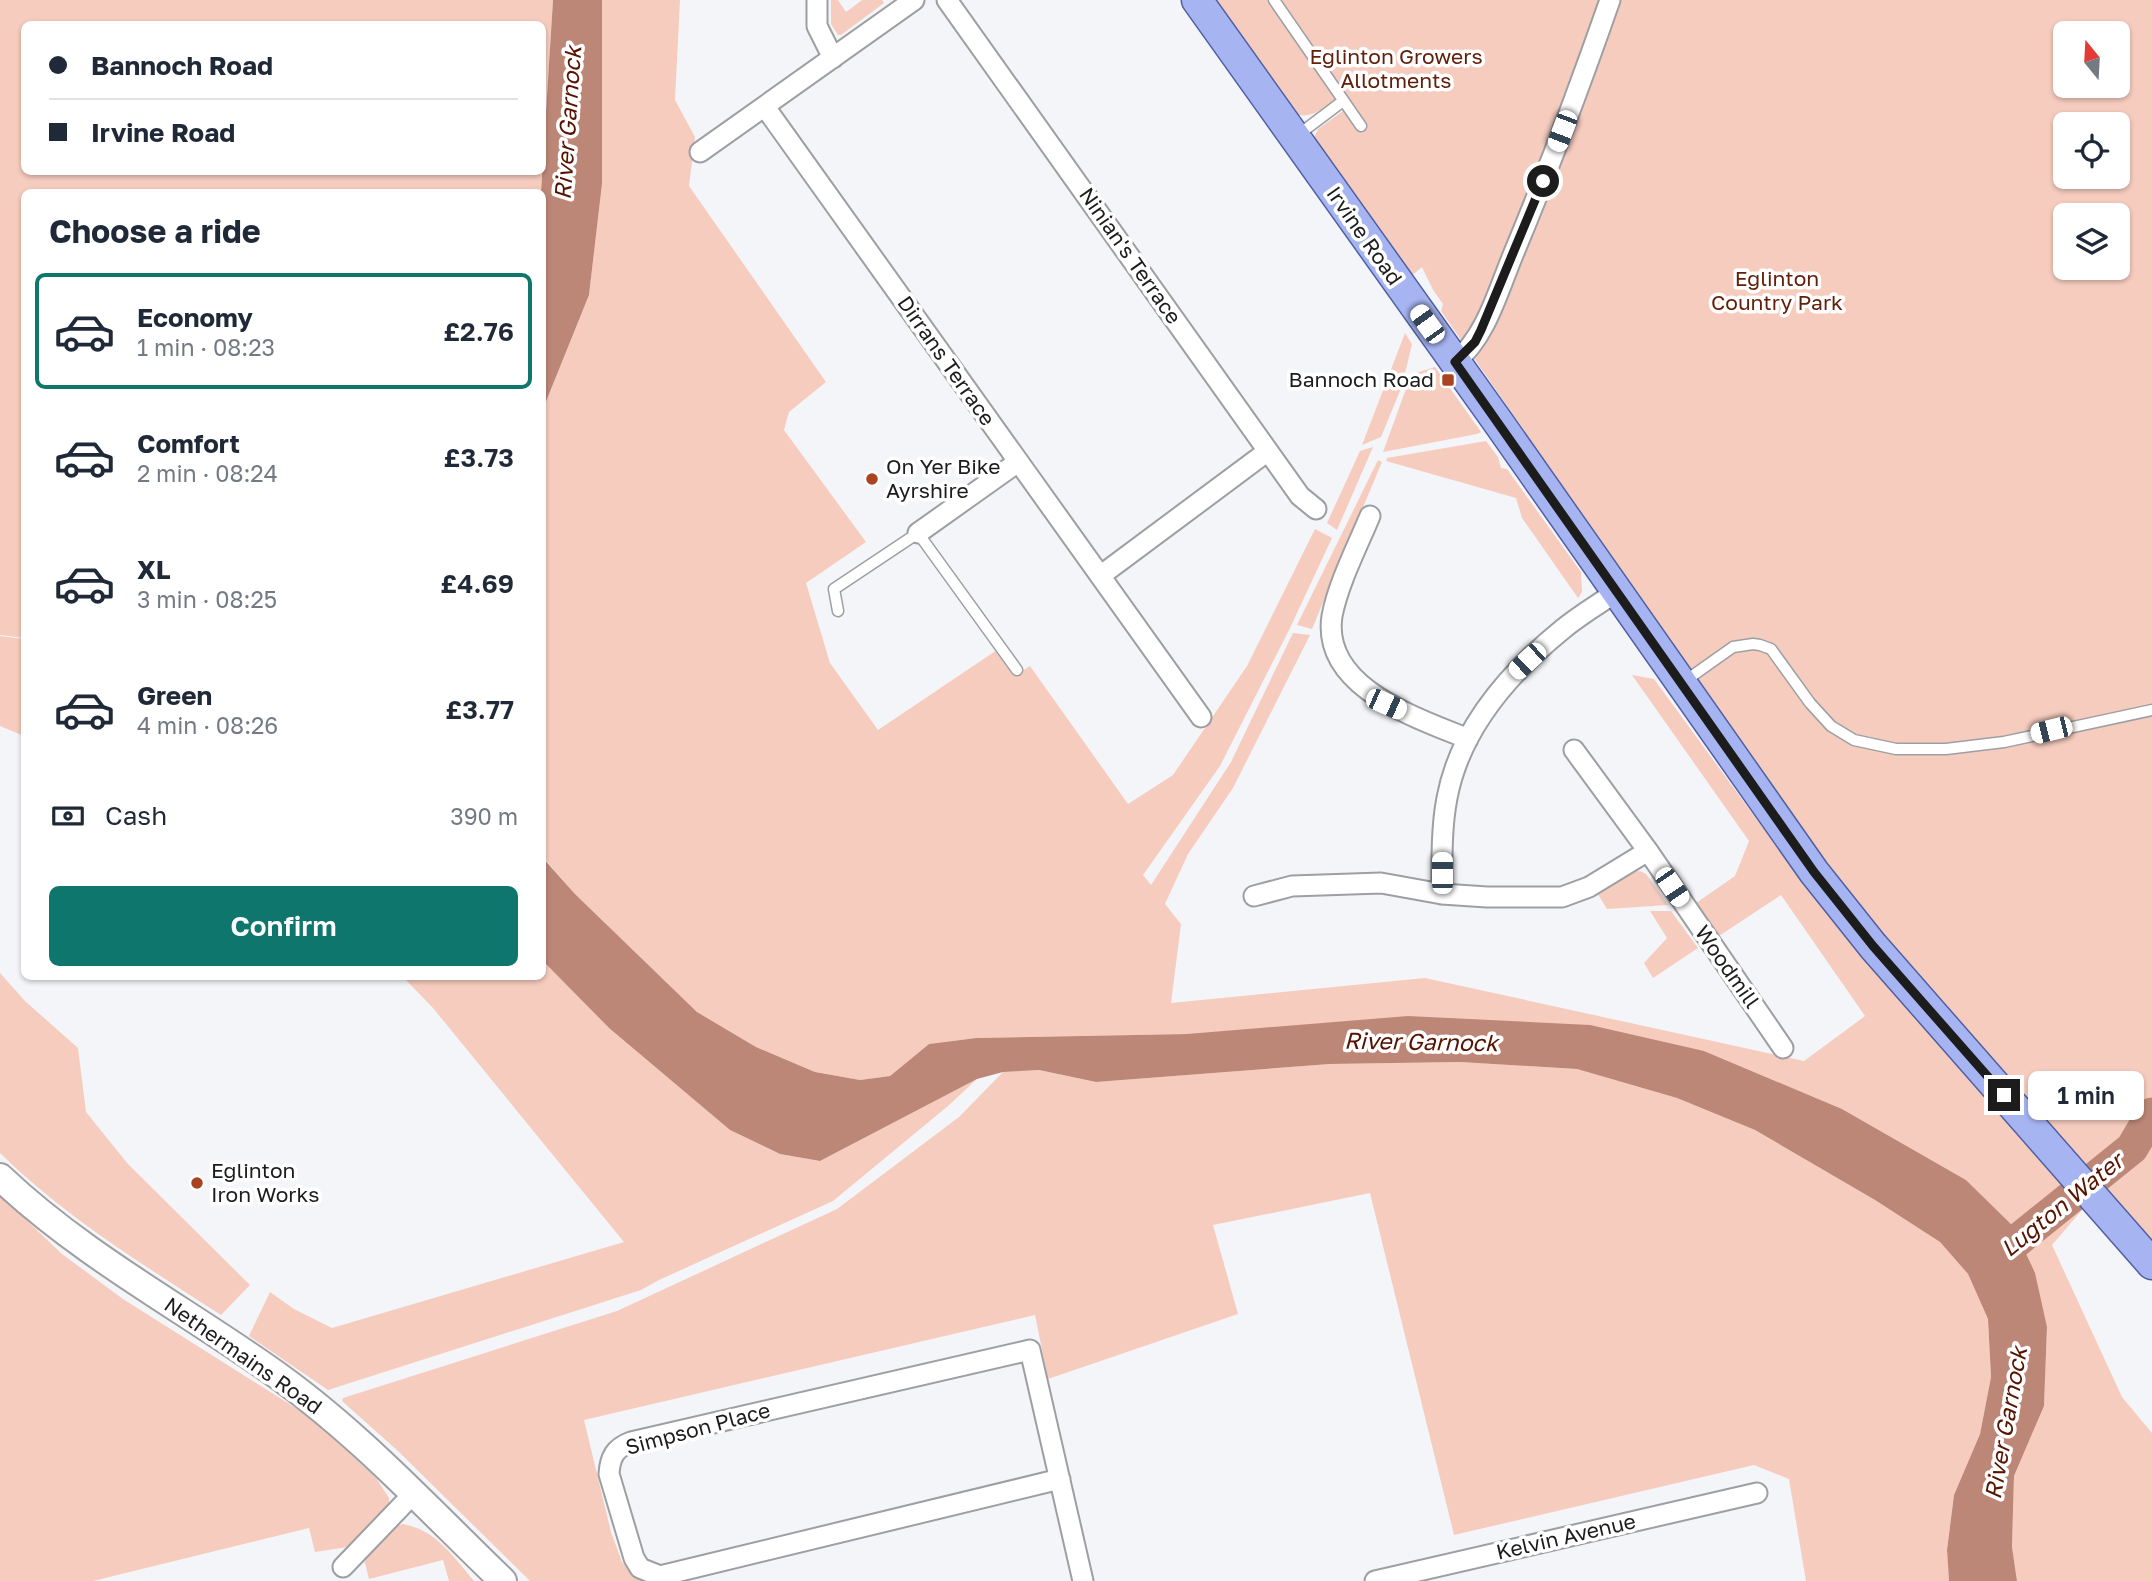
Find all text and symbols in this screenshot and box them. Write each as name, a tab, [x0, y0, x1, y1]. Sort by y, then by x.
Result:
north arrow	[2053, 21, 2130, 98]
map controls	[2053, 21, 2130, 280]
water label: River Garnock	[548, 43, 586, 201]
park label: Eglinton Growers Allotments	[1309, 43, 1483, 93]
text: Bannoch Road	[91, 50, 273, 81]
car	[1545, 108, 1580, 154]
button: locate	[2053, 112, 2130, 189]
text: Irvine Road	[91, 117, 235, 148]
route start	[1527, 165, 1559, 197]
street label: Irvine Road	[1321, 181, 1408, 290]
street label: Ninian's Terrace	[1074, 182, 1188, 329]
button: layers	[2053, 203, 2130, 280]
text: Choose a ride	[49, 212, 261, 250]
park label: Eglinton Country Park	[1711, 265, 1843, 315]
street label: Dirrans Terrace	[892, 290, 1001, 430]
icon: car	[53, 300, 116, 363]
car	[1407, 301, 1448, 347]
text: Economy	[137, 302, 253, 333]
text: £2.76	[443, 316, 514, 347]
text: 1 min · 08:23	[137, 333, 275, 361]
place label: Bannoch Road	[1289, 366, 1434, 392]
marker: Bannoch Road	[1440, 372, 1456, 388]
icon: car	[53, 426, 116, 489]
text: Comfort	[137, 428, 240, 459]
text: £3.73	[444, 442, 514, 473]
place label: On Yer Bike Ayrshire	[886, 453, 1000, 503]
text: 2 min · 08:24	[137, 459, 278, 487]
marker: On Yer Bike Ayrshire	[864, 471, 880, 487]
icon: car	[53, 552, 116, 615]
text: XL	[137, 554, 171, 585]
text: £4.69	[440, 568, 514, 599]
text: 3 min · 08:25	[137, 585, 277, 613]
car	[1505, 639, 1550, 683]
icon: car	[53, 678, 116, 741]
text: Green	[137, 680, 212, 711]
car	[1363, 686, 1410, 722]
text: £3.77	[445, 694, 514, 725]
text: 4 min · 08:26	[137, 711, 278, 739]
car	[2029, 715, 2074, 745]
icon: cash	[49, 797, 87, 835]
text: Cash	[105, 800, 167, 831]
text: 390 m	[450, 802, 518, 830]
car	[1432, 852, 1453, 894]
car	[1652, 864, 1693, 910]
button: Confirm	[49, 886, 518, 966]
street label: Woodmill	[1690, 920, 1766, 1013]
water label: River Garnock	[1344, 1026, 1500, 1056]
callout: 1 min	[2028, 1070, 2144, 1120]
route end	[1988, 1079, 2020, 1111]
text: 1 min	[2057, 1081, 2115, 1109]
water label: Lugton Water	[1995, 1145, 2130, 1262]
place label: Eglinton Iron Works	[211, 1157, 319, 1207]
marker: Eglinton Iron Works	[189, 1175, 205, 1191]
street label: Nethermains Road	[160, 1291, 327, 1419]
water label: River Garnock	[1978, 1343, 2033, 1501]
street label: Simpson Place	[623, 1396, 773, 1460]
street label: Kelvin Avenue	[1494, 1507, 1638, 1565]

